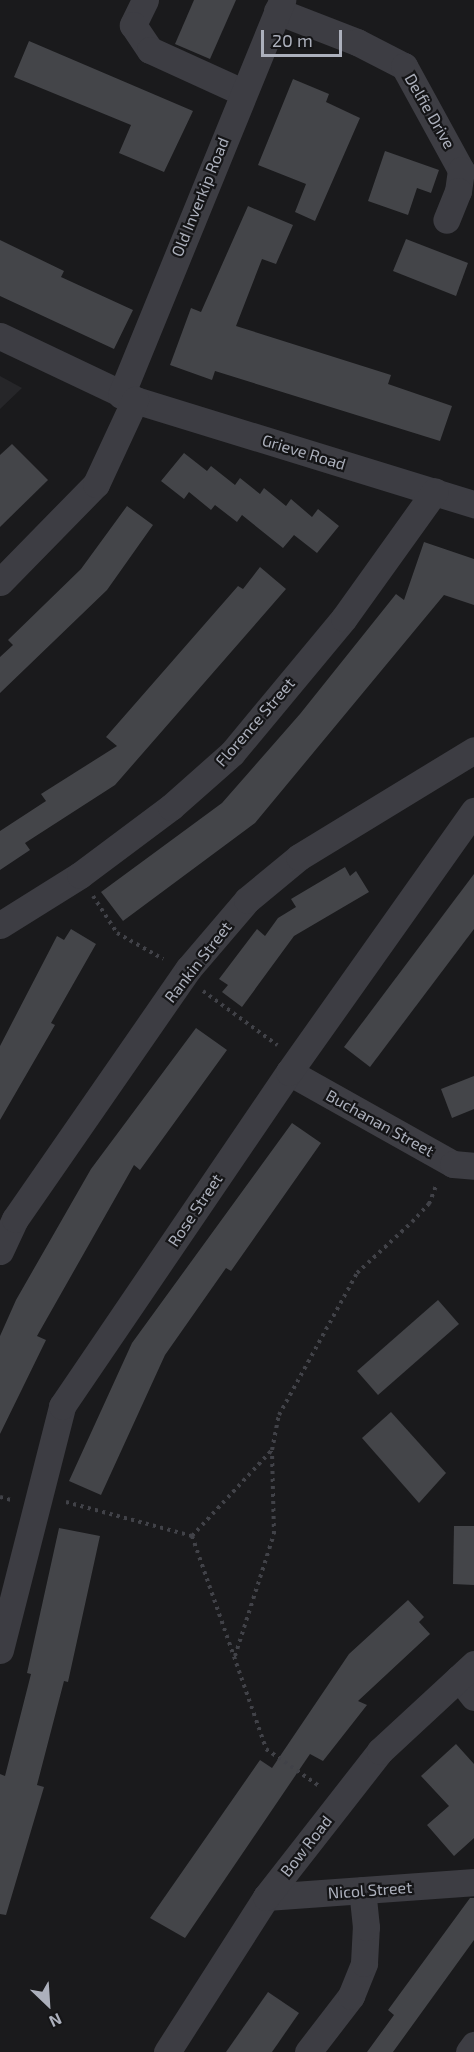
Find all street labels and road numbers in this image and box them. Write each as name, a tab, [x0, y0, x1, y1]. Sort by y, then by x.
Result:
street label: Delfie Drive	[401, 70, 459, 152]
street label: Old Inverkip Road	[167, 135, 233, 259]
street label: Grieve Road	[260, 430, 348, 474]
street label: Florence Street	[211, 674, 299, 770]
street label: Rankin Street	[160, 918, 236, 1006]
street label: Buchanan Street	[323, 1085, 437, 1161]
street label: Rose Street	[164, 1170, 226, 1250]
street label: Bow Road	[276, 1812, 336, 1880]
street label: Nicol Street	[327, 1877, 413, 1903]

